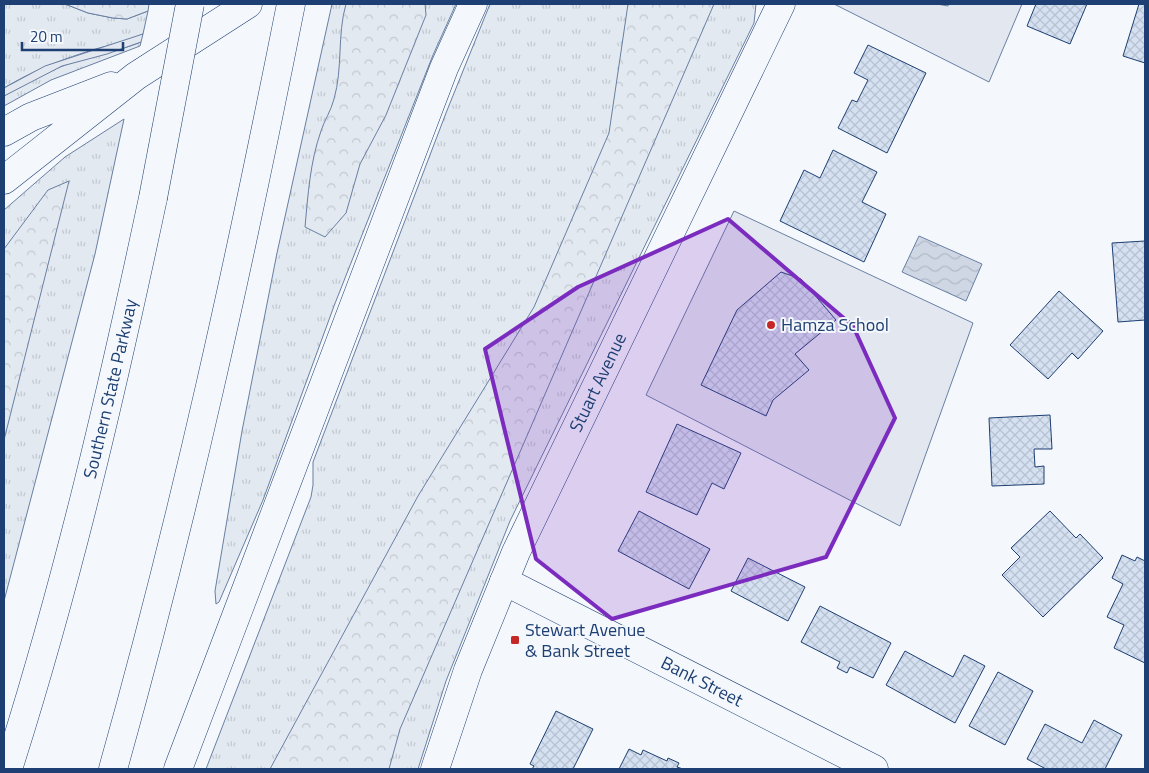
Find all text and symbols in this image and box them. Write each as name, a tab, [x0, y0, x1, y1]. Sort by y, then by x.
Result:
scale bar	[22, 20, 124, 52]
text: 20 m	[30, 25, 63, 48]
street label: Southern State Parkway	[76, 296, 144, 481]
place label: Hamza School	[781, 311, 889, 338]
marker: Hamza School	[765, 319, 777, 331]
street label: Stuart Avenue	[562, 328, 633, 437]
place label: Stewart Avenue & Bank Street	[525, 616, 645, 664]
marker: Stewart Avenue & Bank Street	[509, 634, 521, 646]
street label: Bank Street	[656, 649, 748, 714]

